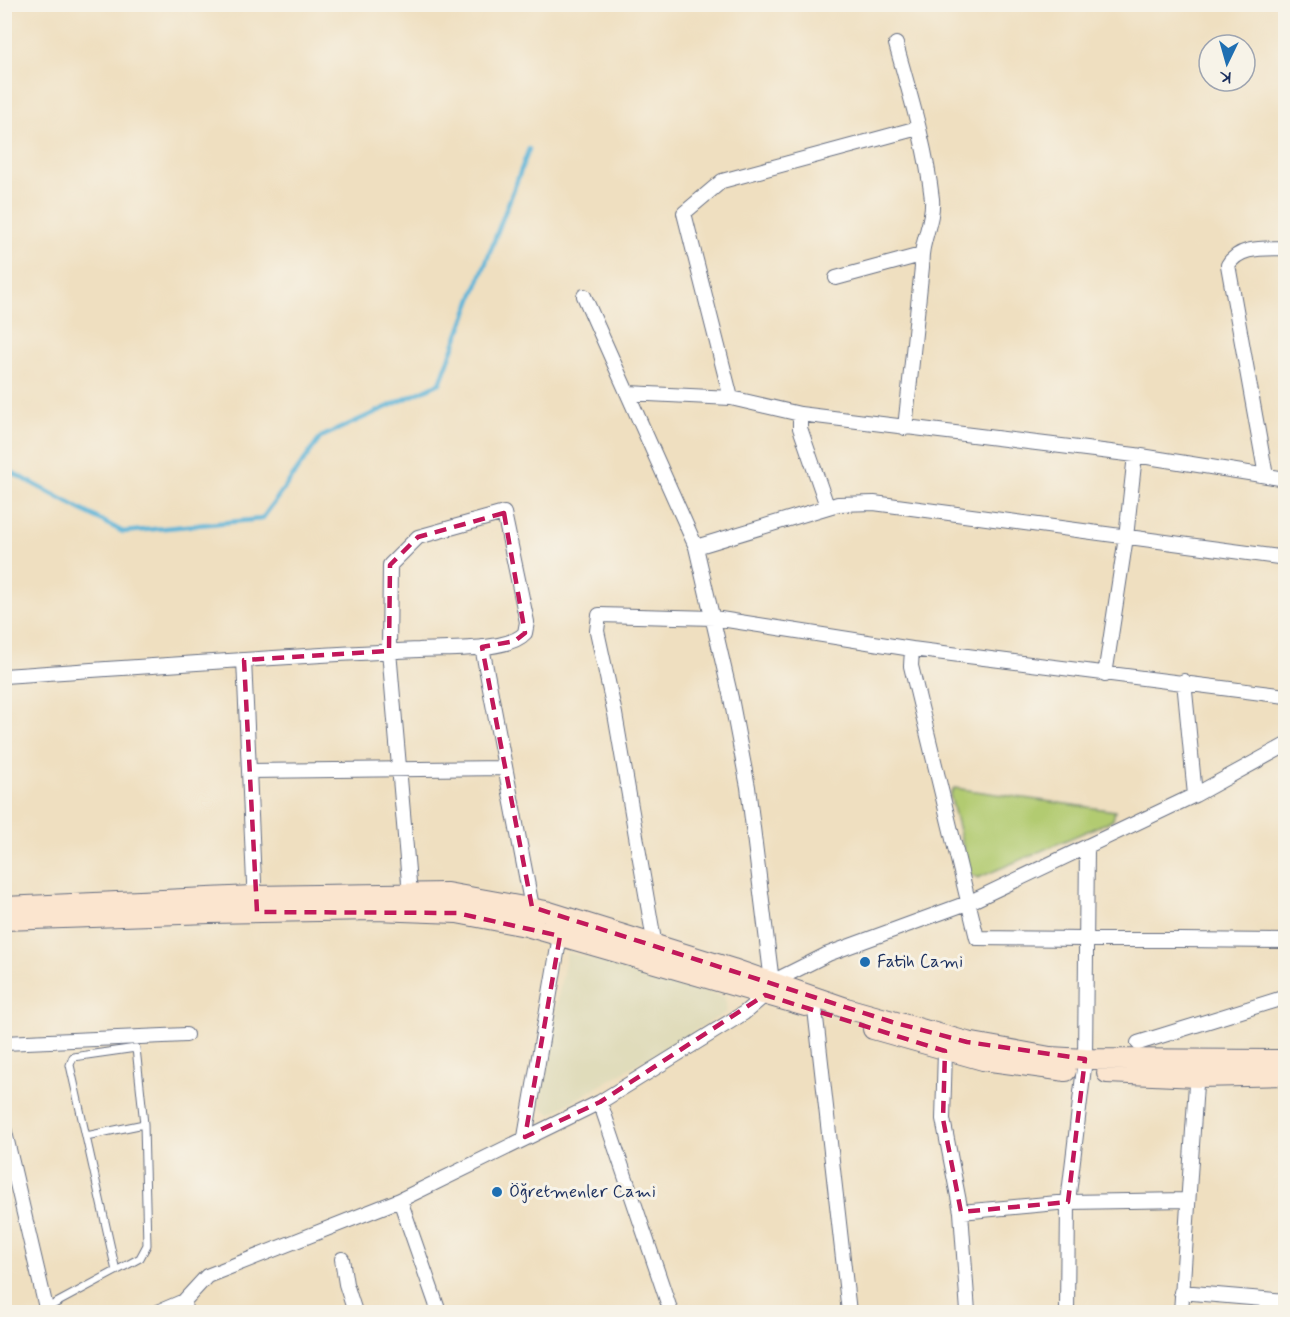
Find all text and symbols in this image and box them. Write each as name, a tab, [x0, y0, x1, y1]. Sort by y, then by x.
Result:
north arrow	[1197, 33, 1257, 93]
text: K	[1219, 65, 1232, 87]
place label: Fatih Cami	[877, 950, 963, 974]
marker: Fatih Cami	[858, 955, 872, 969]
place label: Öğretmenler Cami	[509, 1180, 656, 1204]
marker: Öğretmenler Cami	[490, 1185, 504, 1199]

